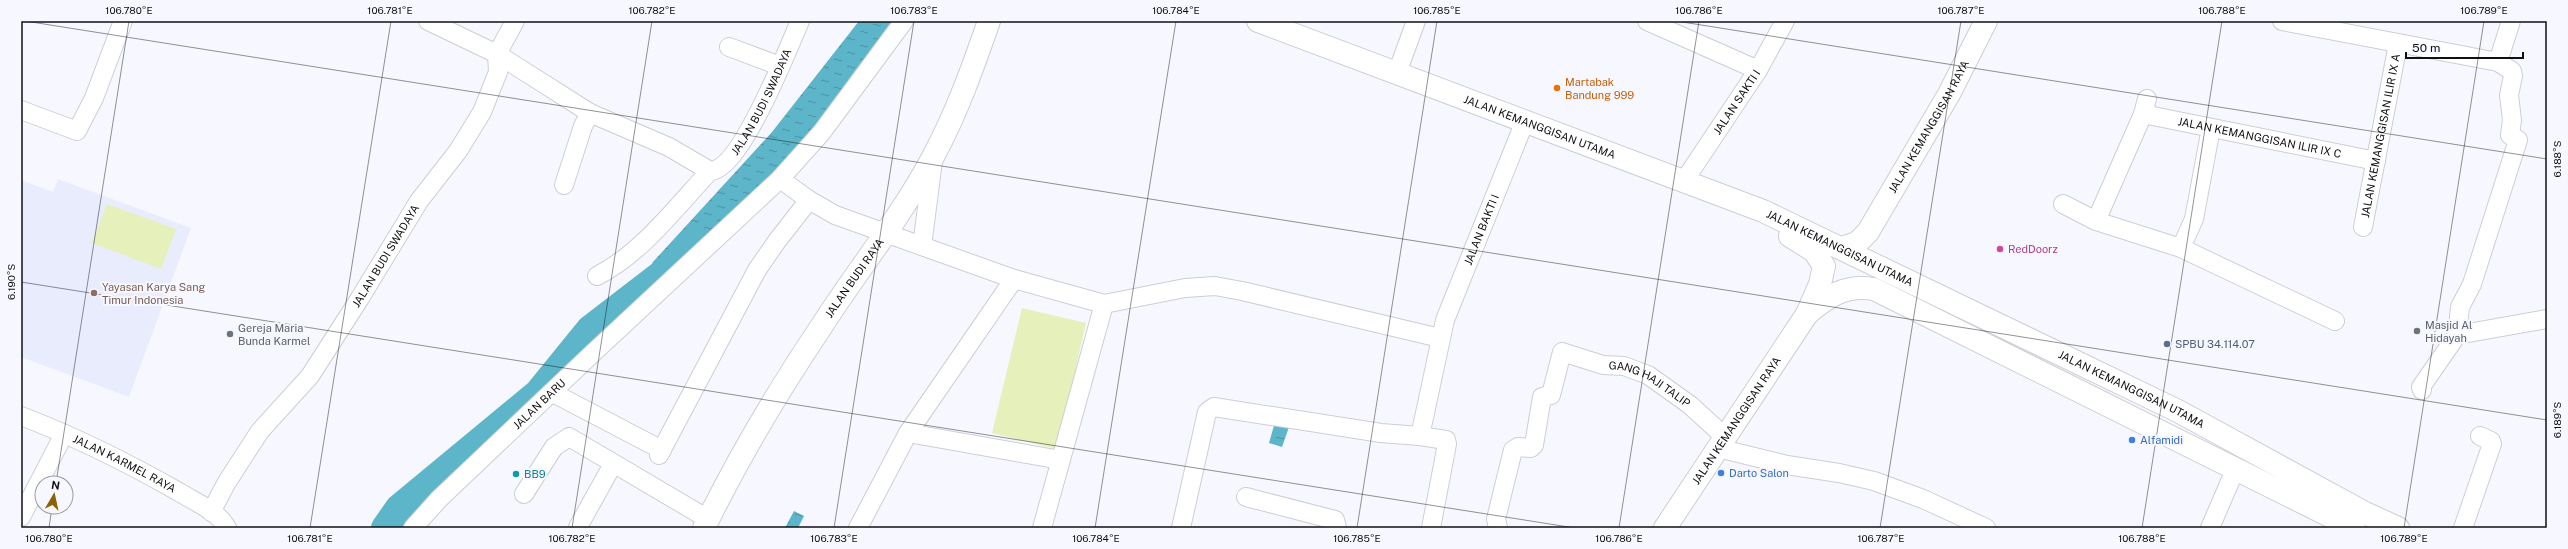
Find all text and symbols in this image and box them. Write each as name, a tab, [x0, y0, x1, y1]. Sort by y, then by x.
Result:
text: 106.780°E	[105, 4, 153, 16]
text: 106.781°E	[367, 4, 413, 16]
text: 106.782°E	[628, 4, 676, 16]
text: 106.783°E	[890, 4, 938, 16]
text: 106.784°E	[1152, 4, 1200, 16]
text: 106.785°E	[1413, 4, 1461, 16]
text: 106.786°E	[1675, 4, 1723, 16]
text: 106.787°E	[1937, 4, 1985, 16]
text: 106.788°E	[2198, 4, 2246, 16]
text: 106.789°E	[2460, 4, 2508, 16]
scale bar	[2406, 34, 2523, 60]
text: 50 m	[2412, 41, 2440, 55]
street label: JALAN BUDI SWADAYA	[729, 47, 794, 157]
street label: JALAN KEMANGGISAN ILIR IX A	[2359, 53, 2402, 219]
street label: JALAN KEMANGGISAN RAYA	[1886, 58, 1971, 195]
street label: JALAN SAKTI I	[1711, 67, 1763, 137]
place label: Martabak Bandung 999	[1565, 76, 1634, 101]
marker: Martabak Bandung 999	[1552, 83, 1562, 93]
street label: JALAN KEMANGGISAN UTAMA	[1462, 93, 1617, 161]
street label: JALAN KEMANGGISAN ILIR IX C	[2177, 115, 2342, 160]
text: 6.188°S	[2551, 140, 2563, 177]
street label: JALAN BAKTI I	[1462, 193, 1501, 267]
street label: JALAN BUDI SWADAYA	[350, 202, 421, 309]
street label: JALAN KEMANGGISAN UTAMA	[1765, 208, 1915, 289]
street label: JALAN BUDI RAYA	[823, 236, 886, 320]
place label: RedDoorz	[2008, 243, 2058, 255]
marker: RedDoorz	[1995, 244, 2005, 254]
text: 6.190°S	[5, 264, 17, 300]
place label: Yayasan Karya Sang Timur Indonesia	[102, 281, 206, 306]
marker: Yayasan Karya Sang Timur Indonesia	[89, 288, 99, 298]
place label: Masjid Al Hidayah	[2425, 319, 2472, 344]
place label: Gereja Maria Bunda Karmel	[238, 322, 310, 347]
marker: Masjid Al Hidayah	[2412, 326, 2422, 336]
marker: Gereja Maria Bunda Karmel	[225, 329, 235, 339]
place label: SPBU 34.114.07	[2175, 338, 2255, 350]
marker: SPBU 34.114.07	[2162, 339, 2172, 349]
street label: JALAN KEMANGGISAN UTAMA	[2057, 348, 2207, 430]
street label: JALAN KEMANGGISAN RAYA	[1690, 354, 1783, 487]
street label: GANG HAJI TALIP	[1608, 359, 1692, 409]
street label: JALAN BARU	[511, 377, 568, 431]
text: 6.189°S	[2551, 401, 2563, 438]
street label: JALAN KARMEL RAYA	[71, 433, 178, 495]
place label: Alfamidi	[2140, 434, 2183, 446]
marker: Alfamidi	[2127, 435, 2137, 445]
place label: Darto Salon	[1729, 467, 1789, 479]
place label: BB9	[524, 468, 546, 480]
marker: Darto Salon	[1716, 468, 1726, 478]
marker: BB9	[511, 469, 521, 479]
north arrow	[34, 475, 74, 515]
text: N	[50, 479, 61, 492]
text: 106.780°E	[25, 532, 73, 544]
text: 106.781°E	[287, 532, 333, 544]
text: 106.782°E	[548, 532, 596, 544]
text: 106.783°E	[810, 532, 858, 544]
text: 106.784°E	[1072, 532, 1120, 544]
text: 106.785°E	[1333, 532, 1381, 544]
text: 106.786°E	[1595, 532, 1643, 544]
text: 106.787°E	[1857, 532, 1905, 544]
text: 106.788°E	[2118, 532, 2166, 544]
text: 106.789°E	[2380, 532, 2428, 544]

